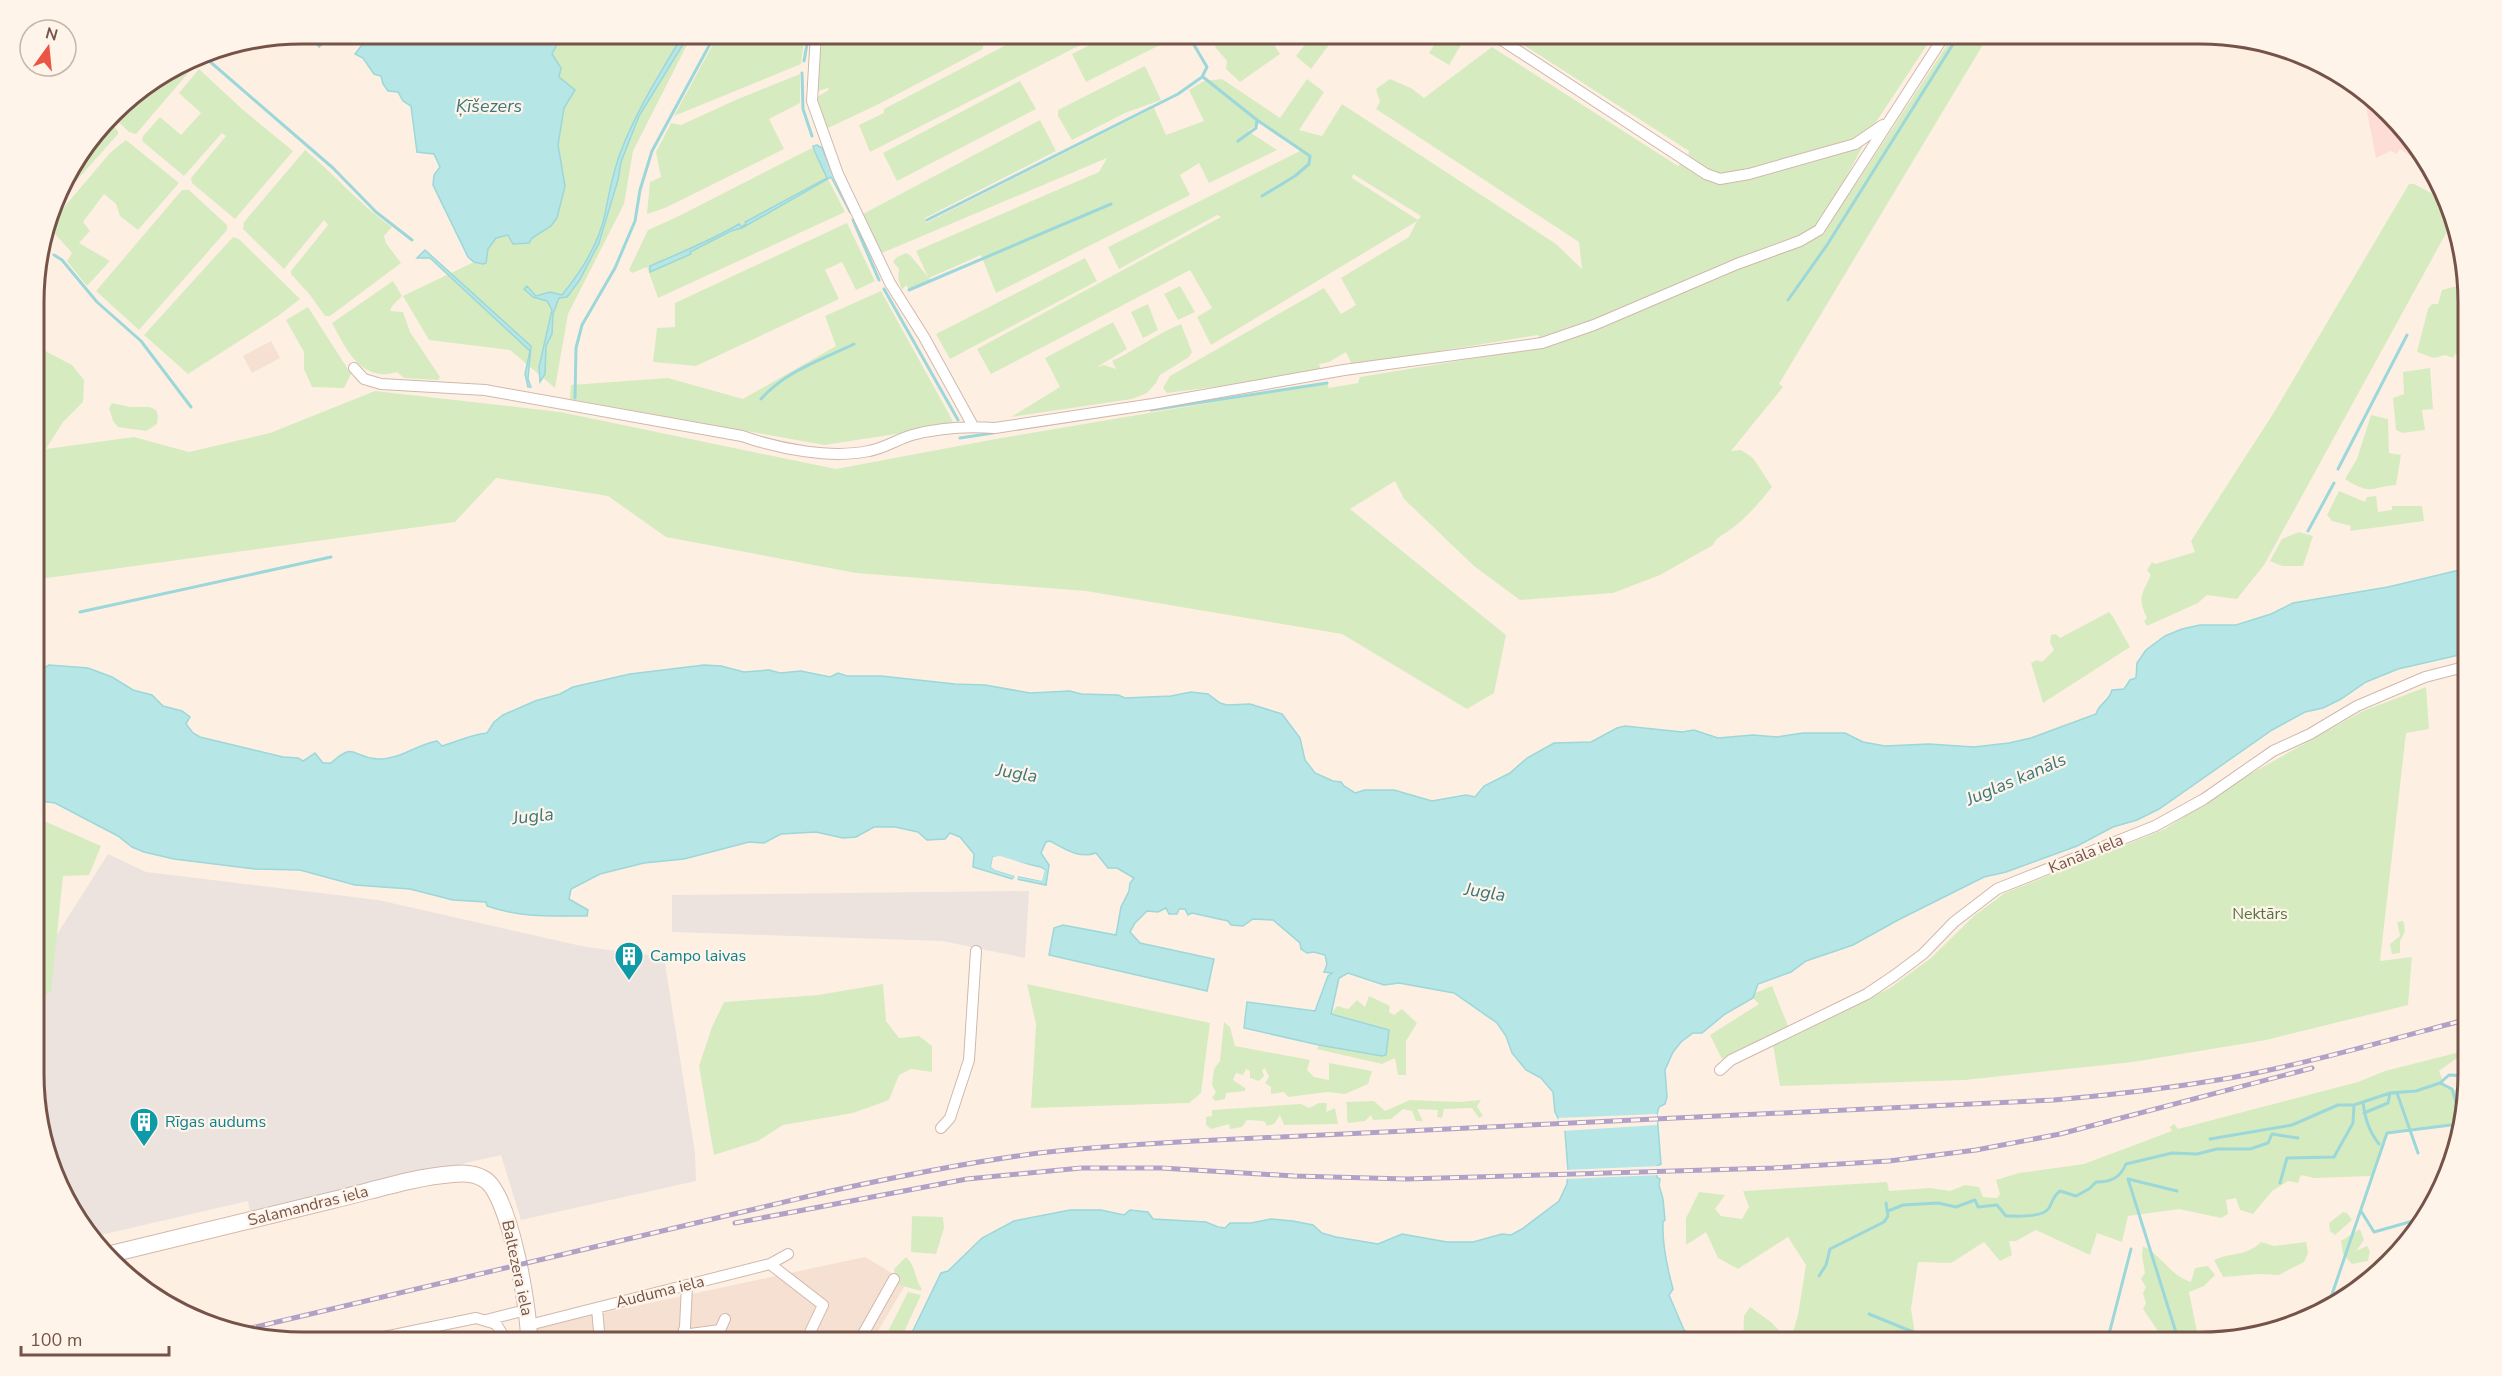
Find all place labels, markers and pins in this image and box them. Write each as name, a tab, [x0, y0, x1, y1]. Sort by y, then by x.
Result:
building icon: Campo laivas	[613, 940, 645, 982]
place label: Campo laivas	[650, 945, 746, 967]
building icon: Rīgas audums	[128, 1106, 160, 1148]
place label: Rīgas audums	[165, 1111, 266, 1133]

